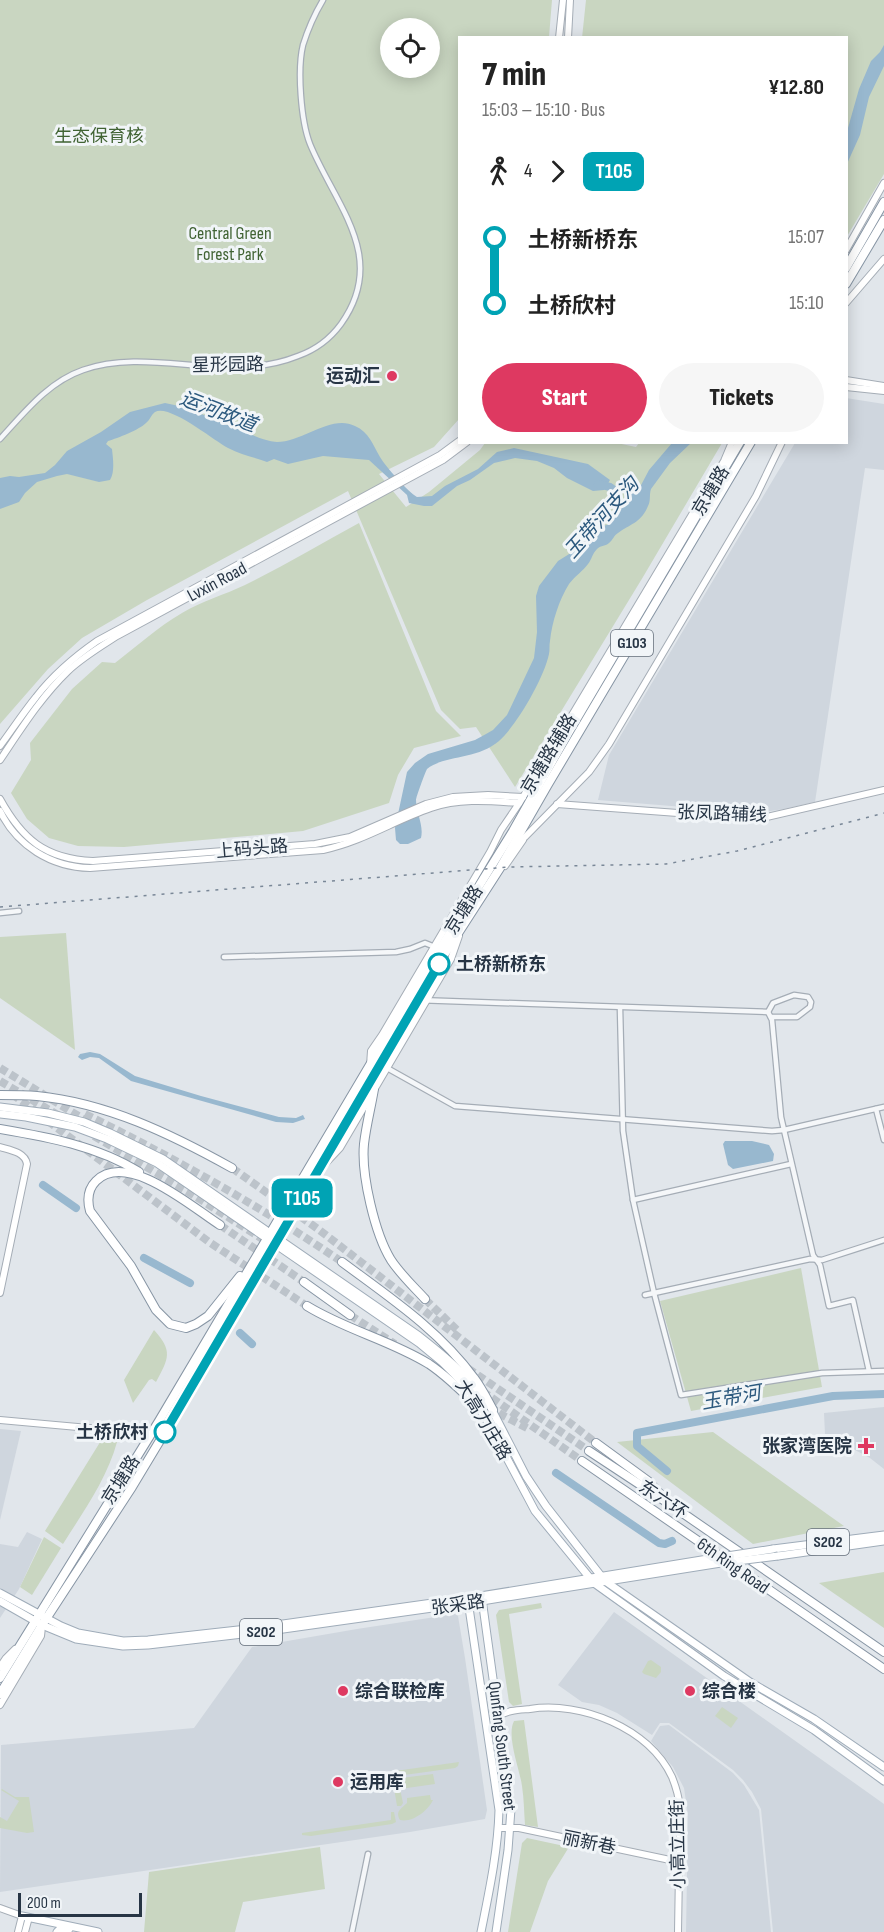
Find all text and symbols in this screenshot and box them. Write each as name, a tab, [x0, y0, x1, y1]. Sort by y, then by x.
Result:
map controls	[380, 18, 440, 78]
button: locate	[380, 18, 440, 78]
text: 7 min	[482, 55, 546, 95]
text: ¥12.80	[768, 74, 824, 101]
text: 15:03 – 15:10 · Bus	[482, 98, 605, 122]
park label: 生态保育核	[54, 126, 144, 147]
icon: walk	[482, 155, 515, 188]
icon: forward	[541, 155, 574, 188]
text: 4	[524, 159, 532, 183]
text: T105	[595, 159, 632, 184]
park label: Central Green Forest Park	[188, 223, 272, 265]
text: 15:07	[788, 225, 824, 249]
text: 土桥新桥东	[528, 227, 638, 254]
text: 15:10	[789, 291, 824, 315]
text: 土桥欣村	[528, 293, 616, 320]
street label: 星形园路	[192, 354, 264, 376]
button: Start	[482, 363, 647, 432]
button: Tickets	[659, 363, 824, 432]
place label: 运动汇	[326, 366, 380, 387]
marker: 运动汇	[385, 369, 399, 383]
water label: 运河故道	[176, 386, 262, 439]
street label: 京塘路	[688, 462, 734, 520]
water label: 玉带河支沟	[560, 471, 646, 563]
street label: Lvxin Road	[184, 558, 250, 606]
road number: G103	[611, 630, 653, 656]
street label: 京塘路辅路	[517, 710, 581, 798]
street label: 张凤路辅线	[677, 802, 767, 826]
street label: 上码头路	[215, 835, 289, 863]
street label: 京塘路	[441, 882, 487, 938]
marker: 土桥新桥东	[428, 953, 450, 975]
place label: 土桥新桥东	[456, 954, 546, 975]
line badge: T105	[260, 1178, 344, 1218]
text: T105	[284, 1186, 320, 1211]
street label: 大高力庄路	[451, 1376, 515, 1464]
water label: 玉带河	[699, 1380, 767, 1415]
marker: 土桥欣村	[154, 1421, 176, 1443]
place label: 土桥欣村	[76, 1422, 148, 1443]
place label: 张家湾医院	[762, 1436, 852, 1457]
marker: 张家湾医院	[857, 1437, 875, 1455]
street label: 京塘路	[98, 1452, 144, 1508]
street label: 东六环	[635, 1476, 691, 1524]
road number: S202	[807, 1529, 849, 1555]
street label: 6th Ring Road	[693, 1533, 773, 1599]
street label: 张采路	[430, 1591, 486, 1619]
road number: S202	[240, 1619, 282, 1645]
street label: Qunfang South Street	[484, 1680, 520, 1813]
place label: 综合联检库	[355, 1681, 445, 1702]
place label: 综合楼	[702, 1681, 756, 1702]
marker: 综合联检库	[336, 1684, 350, 1698]
marker: 综合楼	[683, 1684, 697, 1698]
place label: 运用库	[350, 1772, 404, 1793]
marker: 运用库	[331, 1775, 345, 1789]
street label: 小高立庄街	[667, 1799, 689, 1889]
street label: 丽新巷	[560, 1827, 618, 1859]
scale bar	[18, 1890, 142, 1918]
text: 200 m	[27, 1894, 61, 1913]

